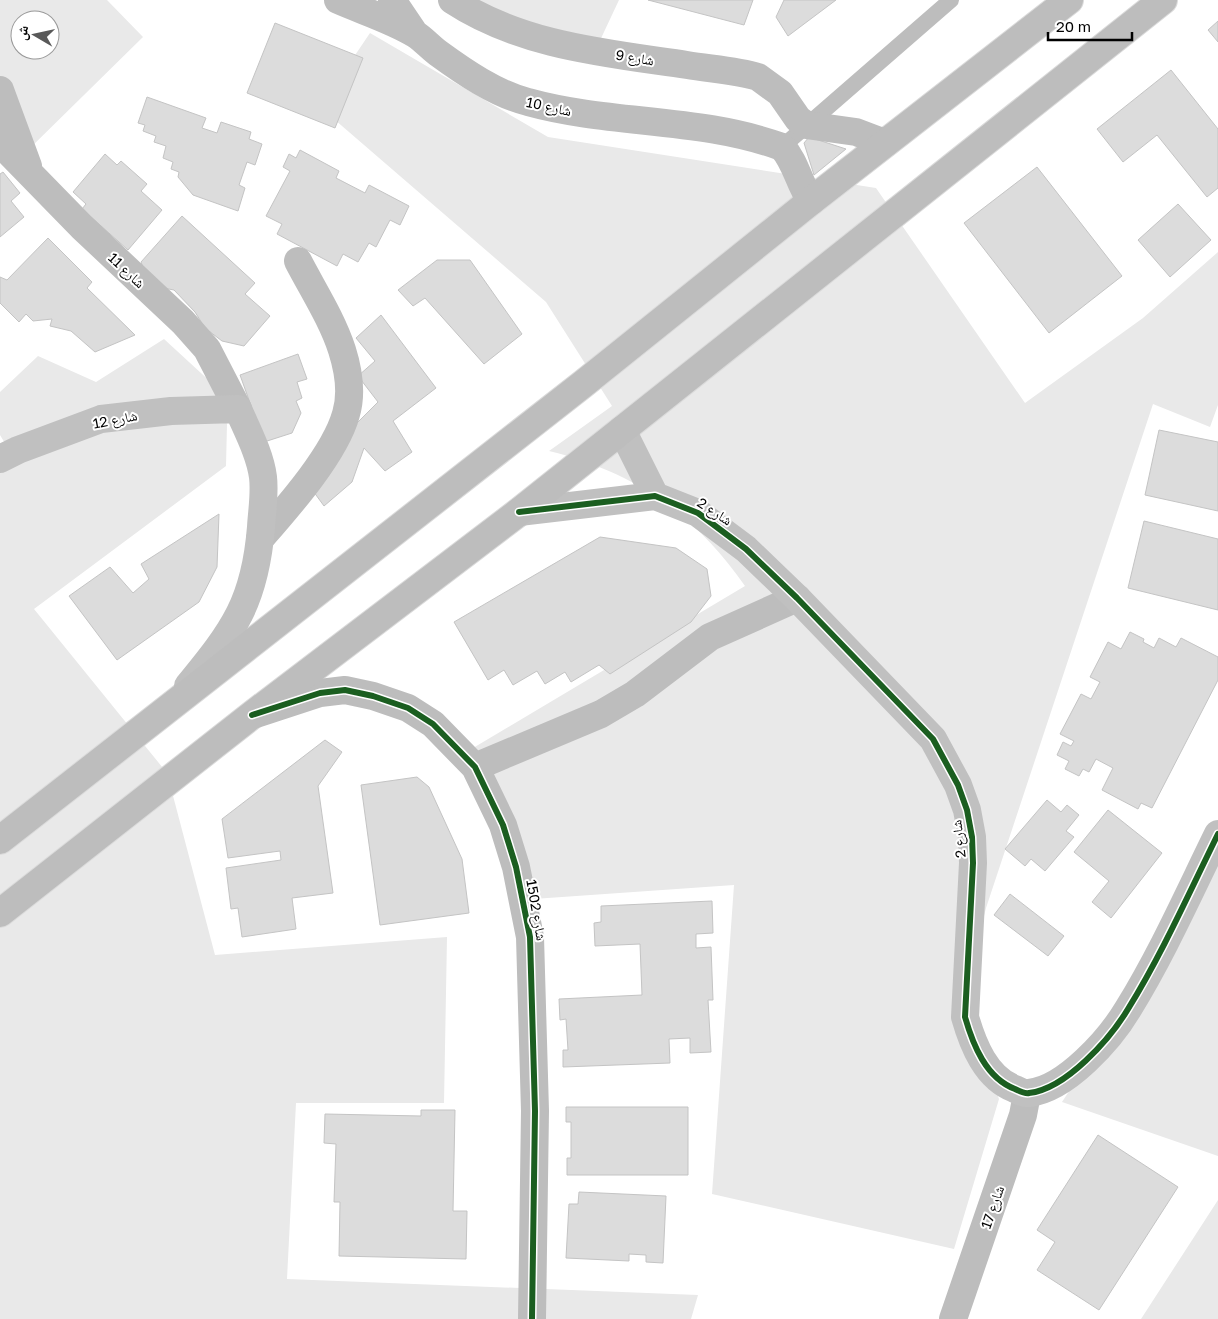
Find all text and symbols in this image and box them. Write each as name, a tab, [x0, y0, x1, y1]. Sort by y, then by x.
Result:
north arrow	[10, 10, 60, 60]
scale bar	[1048, 10, 1132, 42]
text: 20 m	[1056, 17, 1091, 35]
text: ش	[12, 24, 32, 42]
street label: شارع 9	[614, 46, 655, 70]
street label: شارع 10	[525, 93, 573, 121]
street label: شارع 11	[104, 249, 149, 293]
street label: شارع 12	[91, 406, 139, 434]
street label: شارع 2	[693, 493, 736, 530]
street label: شارع 2	[947, 819, 971, 859]
street label: شارع 1502	[521, 878, 551, 942]
street label: شارع 17	[977, 1183, 1009, 1231]

